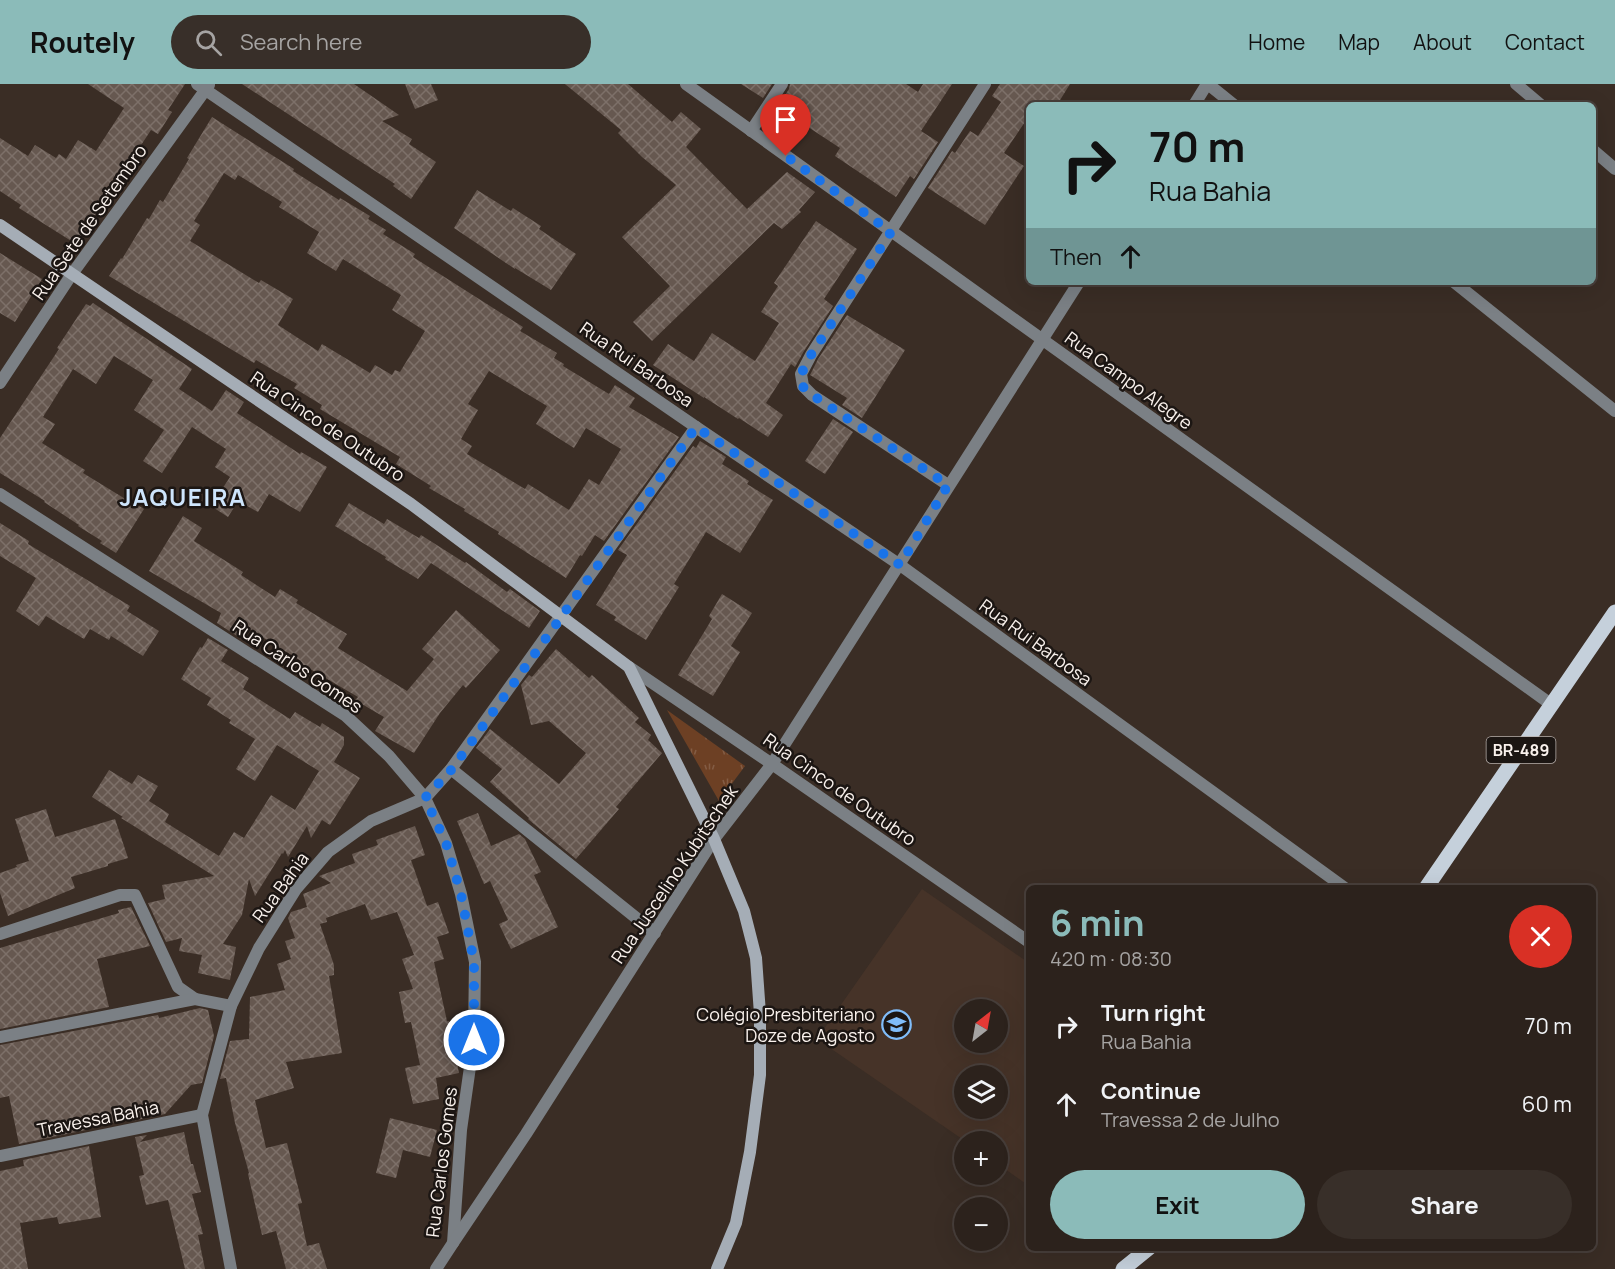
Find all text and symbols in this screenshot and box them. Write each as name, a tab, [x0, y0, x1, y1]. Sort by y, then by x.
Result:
search box	[171, 15, 591, 69]
text: Routely	[30, 23, 135, 61]
icon: search	[192, 26, 225, 59]
text: Search here	[240, 27, 362, 57]
text: Home	[1248, 28, 1305, 56]
text: Map	[1338, 28, 1380, 56]
text: About	[1413, 28, 1472, 56]
text: Contact	[1505, 28, 1585, 56]
pin	[760, 94, 811, 156]
icon: arrive	[769, 103, 802, 136]
text: 70 m	[1149, 117, 1245, 175]
icon: right	[1050, 126, 1128, 204]
street label: Rua Sete de Setembro	[26, 140, 152, 304]
text: Rua Bahia	[1149, 172, 1271, 209]
icon: ahead	[1114, 240, 1147, 273]
text: Then	[1050, 242, 1102, 272]
street label: Rua Rui Barbosa	[575, 316, 699, 412]
street label: Rua Campo Alegre	[1060, 326, 1198, 434]
street label: Rua Cinco de Outubro	[246, 365, 410, 487]
district label: JAQUEIRA	[119, 480, 247, 513]
street label: Rua Rui Barbosa	[975, 593, 1097, 691]
street label: Rua Carlos Gomes	[229, 614, 367, 718]
street label: Rua Cinco de Outubro	[759, 727, 921, 851]
road number: BR-489	[1486, 737, 1556, 763]
street label: Rua Juscelino Kubitschek	[605, 779, 743, 968]
street label: Rua Bahia	[246, 847, 314, 927]
text: 6 min	[1050, 898, 1145, 947]
button: close	[1509, 905, 1572, 968]
text: 420 m · 08:30	[1050, 945, 1172, 972]
text: Turn right	[1101, 998, 1206, 1028]
north arrow	[954, 999, 1008, 1053]
map controls	[954, 999, 1008, 1251]
place label: Colégio Presbiteriano Doze de Agosto	[696, 1002, 875, 1047]
position arrow	[442, 1008, 506, 1072]
school or university icon: Colégio Presbiteriano Doze de Agosto	[880, 1008, 912, 1040]
icon: right	[1050, 1010, 1083, 1043]
text: 70 m	[1524, 1011, 1572, 1041]
text: Rua Bahia	[1101, 1028, 1192, 1055]
button: layers	[954, 1065, 1008, 1119]
text: Continue	[1101, 1076, 1201, 1106]
street label: Rua Carlos Gomes	[420, 1085, 462, 1239]
icon: ahead	[1050, 1088, 1083, 1121]
text: 60 m	[1522, 1089, 1572, 1119]
street label: Travessa Bahia	[35, 1094, 161, 1142]
text: Travessa 2 de Julho	[1101, 1106, 1279, 1133]
button: +	[954, 1131, 1008, 1185]
button: Exit	[1050, 1170, 1305, 1239]
button: Share	[1317, 1170, 1572, 1239]
button: −	[954, 1197, 1008, 1251]

